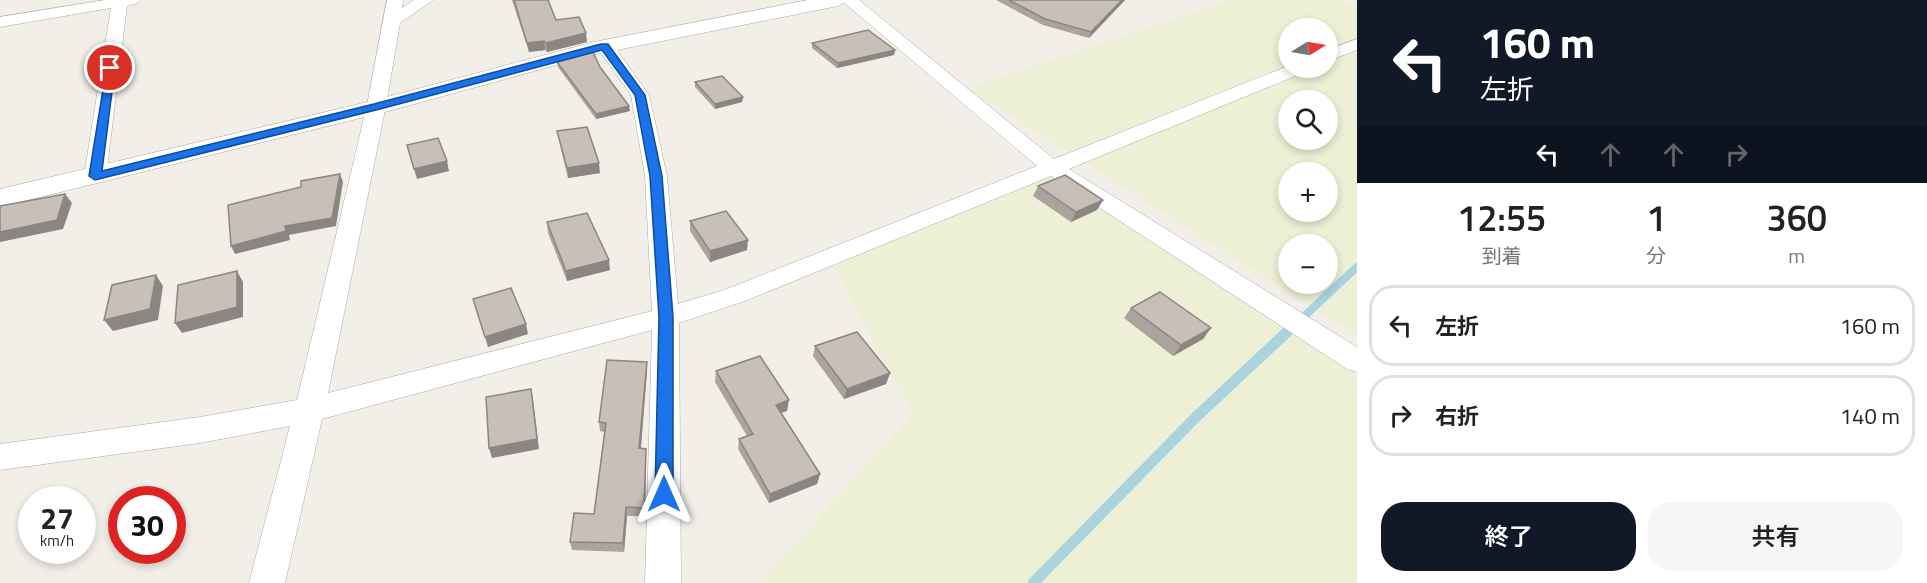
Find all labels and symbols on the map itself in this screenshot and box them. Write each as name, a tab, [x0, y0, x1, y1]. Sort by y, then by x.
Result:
north arrow	[1278, 18, 1338, 78]
pin	[84, 42, 135, 93]
position arrow	[632, 462, 696, 526]
speed limit sign: 30	[108, 486, 186, 564]

